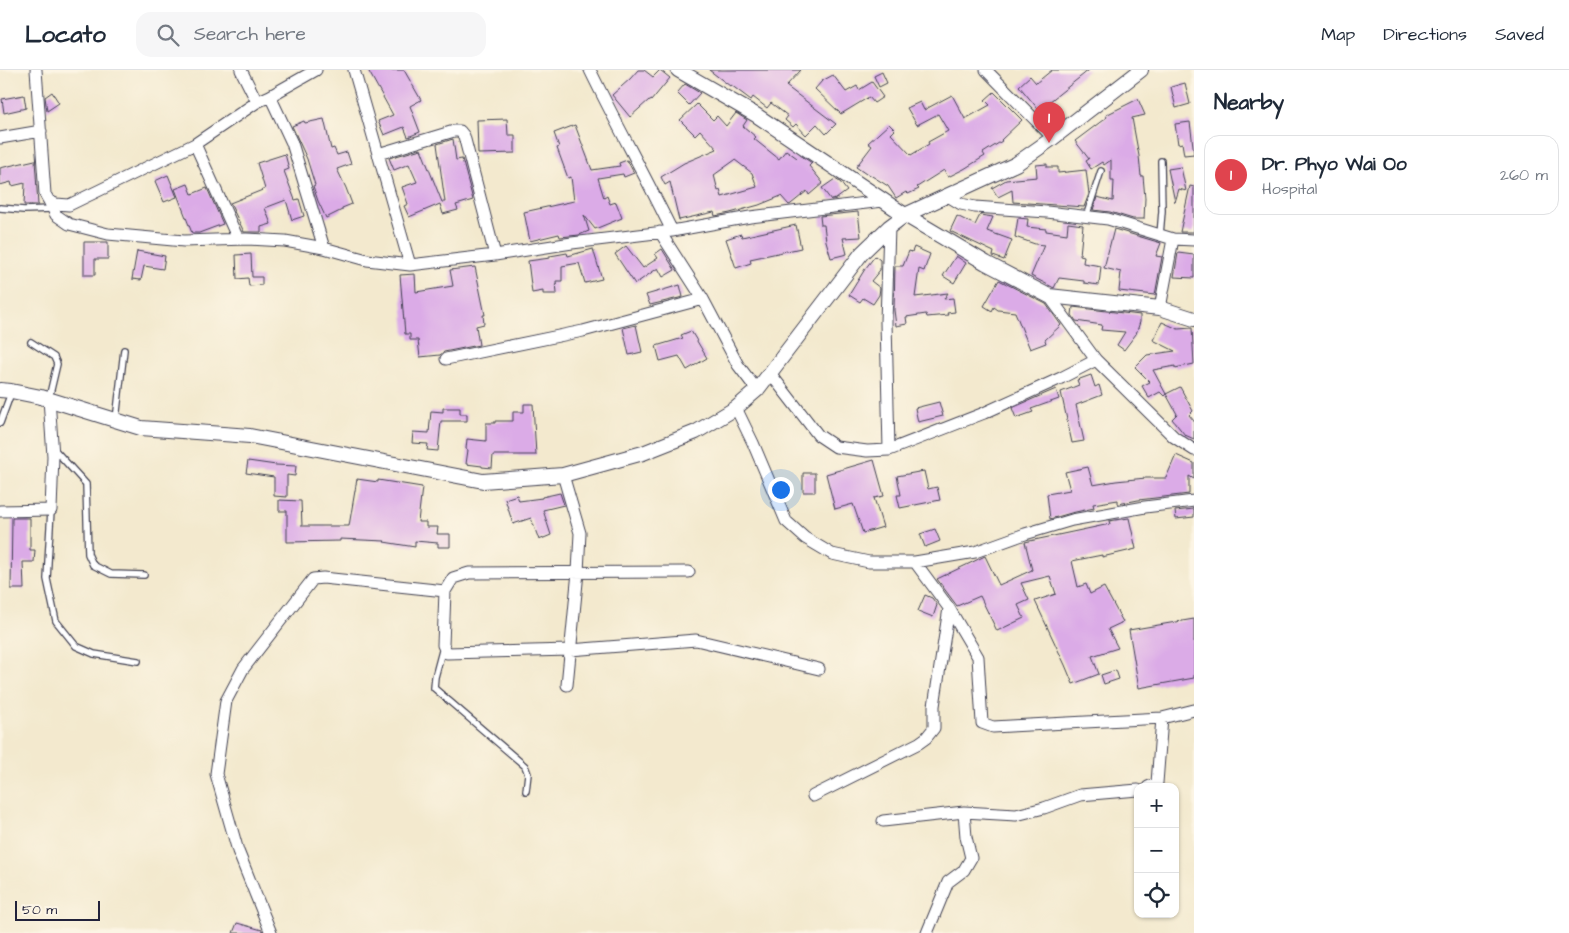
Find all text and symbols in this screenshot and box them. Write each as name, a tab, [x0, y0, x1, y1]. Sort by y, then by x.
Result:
search box	[136, 12, 486, 57]
text: Locato	[25, 18, 106, 52]
icon: search	[154, 21, 182, 49]
text: Search here	[194, 21, 306, 48]
text: Map	[1321, 22, 1355, 47]
text: Directions	[1383, 22, 1467, 47]
text: Saved	[1495, 22, 1544, 47]
text: Nearby	[1214, 88, 1284, 117]
pin: 1	[1033, 102, 1065, 143]
text: Dr. Phyo Wai Oo	[1262, 151, 1407, 178]
text: 1	[1230, 164, 1232, 186]
text: 260 m	[1500, 164, 1548, 186]
text: Hospital	[1262, 178, 1317, 200]
your location	[768, 477, 794, 503]
map controls	[1134, 783, 1179, 918]
button: +	[1134, 783, 1179, 828]
button: −	[1134, 828, 1179, 873]
button: locate	[1134, 873, 1179, 918]
scale bar	[15, 898, 100, 921]
text: 50 m	[22, 900, 57, 920]

